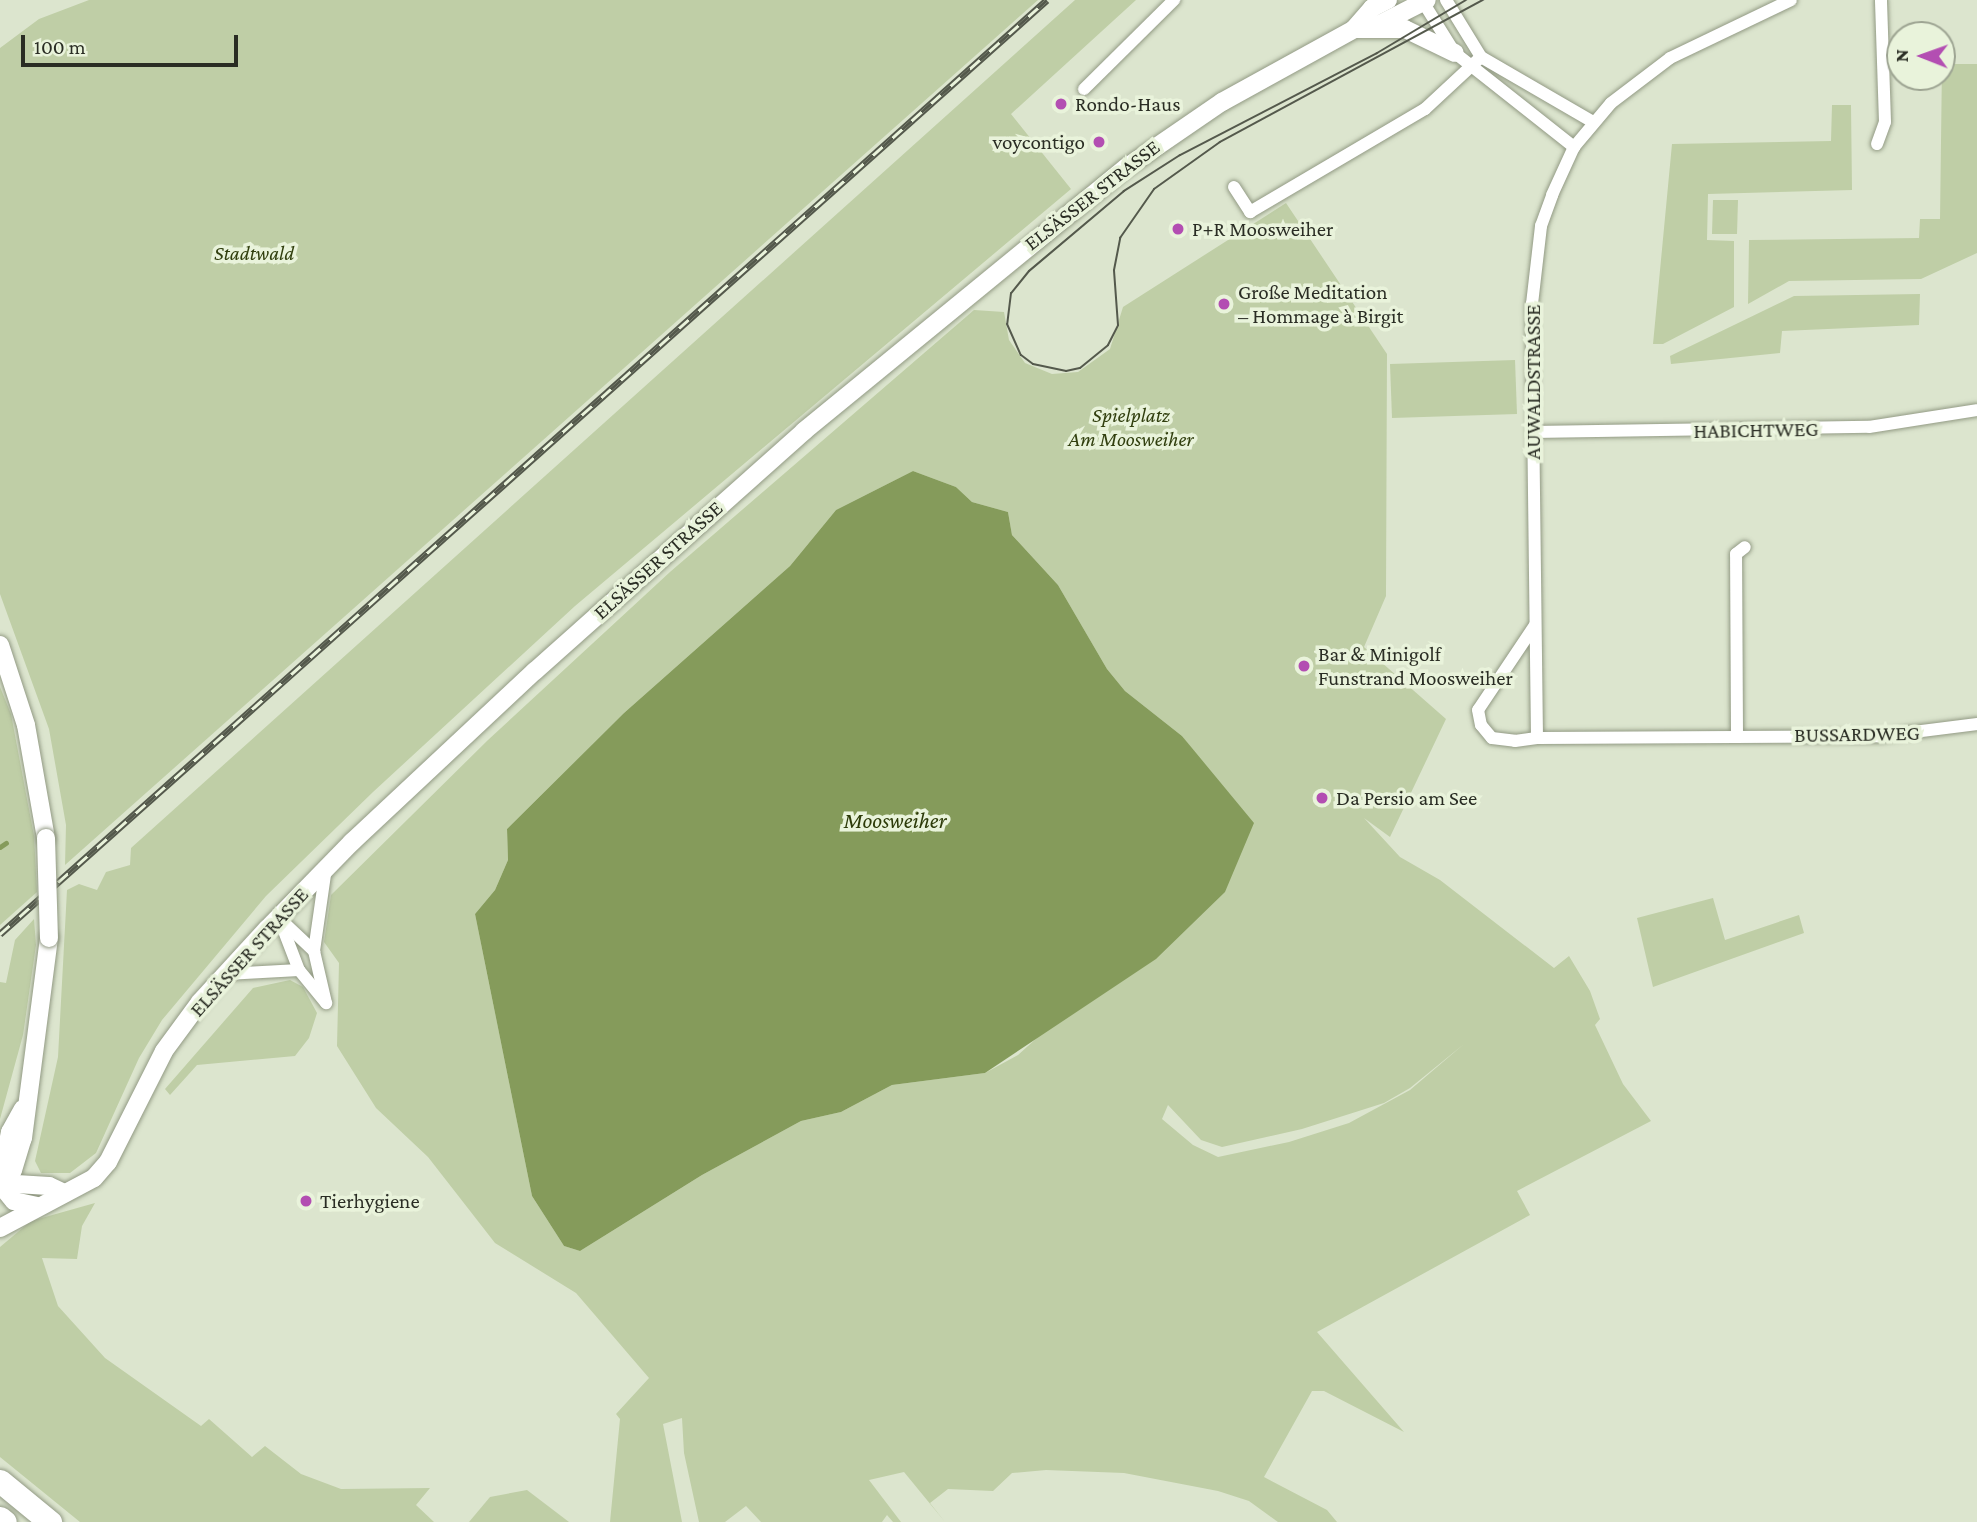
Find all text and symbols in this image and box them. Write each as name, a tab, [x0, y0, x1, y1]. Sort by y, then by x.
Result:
scale bar	[24, 21, 242, 65]
north arrow	[1886, 21, 1956, 91]
text: 100 m	[34, 35, 86, 59]
text: N	[1891, 49, 1912, 62]
place label: Rondo-Haus	[1075, 91, 1180, 117]
marker: Rondo-Haus	[1053, 96, 1069, 112]
place label: voycontigo	[992, 129, 1085, 155]
street label: ELSÄSSER STRASSE	[1019, 134, 1165, 256]
marker: voycontigo	[1091, 134, 1107, 150]
place label: P+R Moosweiher	[1192, 216, 1334, 242]
marker: P+R Moosweiher	[1170, 221, 1186, 237]
park label: Stadtwald	[214, 240, 294, 266]
place label: Große Meditation – Hommage à Birgit	[1238, 279, 1403, 329]
marker: Große Meditation – Hommage à Birgit	[1216, 296, 1232, 312]
street label: AUWALDSTRASSE	[1520, 304, 1546, 460]
park label: Spielplatz Am Moosweiher	[1068, 402, 1194, 452]
street label: HABICHTWEG	[1693, 416, 1819, 444]
street label: ELSÄSSER STRASSE	[588, 495, 728, 625]
place label: Bar & Minigolf Funstrand Moosweiher	[1318, 641, 1513, 691]
marker: Bar & Minigolf Funstrand Moosweiher	[1296, 658, 1312, 674]
street label: BUSSARDWEG	[1794, 720, 1920, 748]
place label: Da Persio am See	[1336, 785, 1477, 811]
marker: Da Persio am See	[1314, 790, 1330, 806]
water label: Moosweiher	[843, 806, 947, 834]
street label: ELSÄSSER STRASSE	[184, 882, 314, 1022]
place label: Tierhygiene	[320, 1188, 420, 1214]
marker: Tierhygiene	[298, 1193, 314, 1209]

